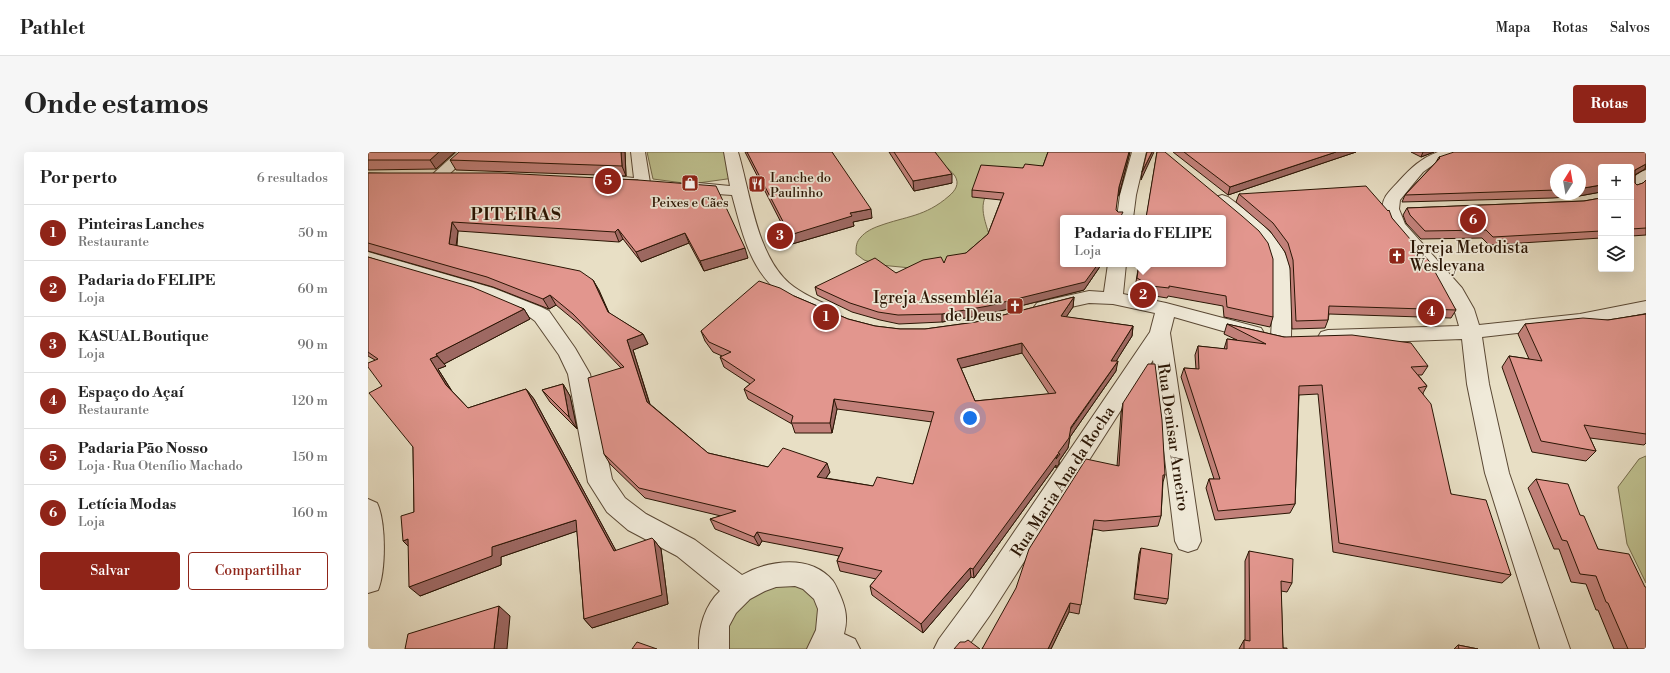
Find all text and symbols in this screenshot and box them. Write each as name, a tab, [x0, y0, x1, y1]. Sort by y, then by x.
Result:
text: Pathlet	[20, 16, 85, 40]
text: Mapa	[1496, 19, 1530, 37]
text: Rotas	[1552, 19, 1588, 37]
text: Salvos	[1610, 19, 1650, 37]
button: Rotas	[1573, 85, 1646, 123]
text: Onde estamos	[24, 87, 209, 122]
north arrow	[1550, 164, 1586, 200]
map controls	[1598, 164, 1634, 272]
button: +	[1598, 164, 1634, 200]
pin: 5	[595, 166, 621, 196]
text: Por perto	[40, 167, 117, 189]
text: 6 resultados	[257, 170, 328, 186]
place label: Lanche do Paulinho	[770, 170, 831, 201]
shop icon: Peixes e Cães	[680, 173, 700, 193]
restaurant icon: Lanche do Paulinho	[747, 174, 767, 194]
place label: Peixes e Cães	[651, 195, 729, 211]
button: −	[1598, 200, 1634, 236]
district label: PITEIRAS	[470, 204, 562, 226]
pin: 6	[1460, 205, 1486, 235]
text: Pinteiras Lanches	[78, 215, 204, 234]
popup	[1060, 215, 1226, 267]
pin: 3	[767, 221, 793, 251]
text: Padaria do FELIPE	[1074, 224, 1212, 243]
text: 1	[50, 225, 56, 241]
text: 50 m	[298, 225, 328, 241]
text: Restaurante	[78, 234, 149, 250]
button: layers	[1598, 236, 1634, 272]
place label: Igreja Metodista Wesleyana	[1409, 238, 1529, 276]
text: Loja	[1074, 243, 1101, 259]
church icon: Igreja Metodista Wesleyana	[1387, 246, 1407, 266]
text: Padaria do FELIPE	[78, 271, 215, 290]
pin: 2	[1130, 280, 1156, 310]
text: 2	[49, 281, 57, 297]
text: 60 m	[297, 281, 328, 297]
place label: Igreja Assembléia de Deus	[873, 288, 1003, 326]
text: Loja	[78, 290, 105, 306]
church icon: Igreja Assembléia de Deus	[1005, 296, 1025, 316]
pin: 4	[1418, 297, 1444, 327]
pin: 1	[813, 302, 839, 332]
text: KASUAL Boutique	[78, 327, 209, 346]
text: 3	[49, 337, 57, 353]
text: 90 m	[297, 337, 328, 353]
text: Loja	[78, 346, 105, 362]
street label: Rua Denisar Arneiro	[1153, 362, 1193, 512]
text: Espaço do Açaí	[78, 383, 183, 402]
text: 4	[49, 393, 57, 409]
text: 120 m	[292, 393, 328, 409]
text: Restaurante	[78, 402, 149, 418]
street label: Rua Maria Ana da Rocha	[1007, 402, 1120, 561]
your location	[960, 408, 980, 428]
text: Padaria Pão Nosso	[78, 439, 208, 458]
text: 5	[49, 449, 57, 465]
text: 150 m	[293, 449, 328, 465]
text: Loja · Rua Otenílio Machado	[78, 458, 243, 474]
text: Letícia Modas	[78, 495, 176, 514]
text: 6	[49, 505, 57, 521]
text: 160 m	[292, 505, 328, 521]
text: Loja	[78, 514, 105, 530]
button: Salvar	[40, 552, 180, 590]
button: Compartilhar	[188, 552, 328, 590]

